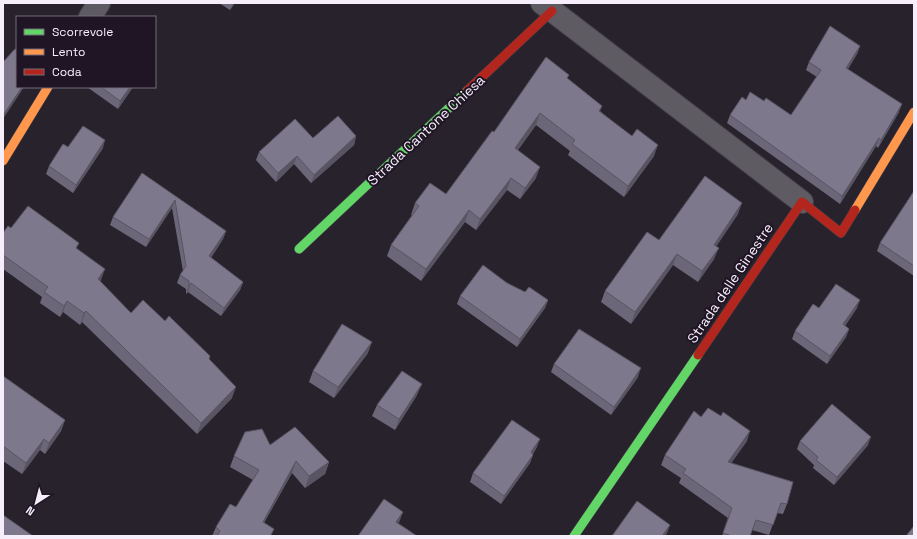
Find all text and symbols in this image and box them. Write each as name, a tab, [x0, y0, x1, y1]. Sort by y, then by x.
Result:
legend	[16, 16, 156, 88]
text: Scorrevole	[52, 24, 113, 40]
text: Lento	[52, 44, 86, 60]
text: Coda	[52, 64, 82, 80]
street label: Strada Cantone Chiesa	[364, 71, 488, 189]
street label: Strada delle Ginestre	[683, 219, 777, 347]
north arrow	[16, 483, 56, 523]
text: N	[23, 503, 37, 519]

